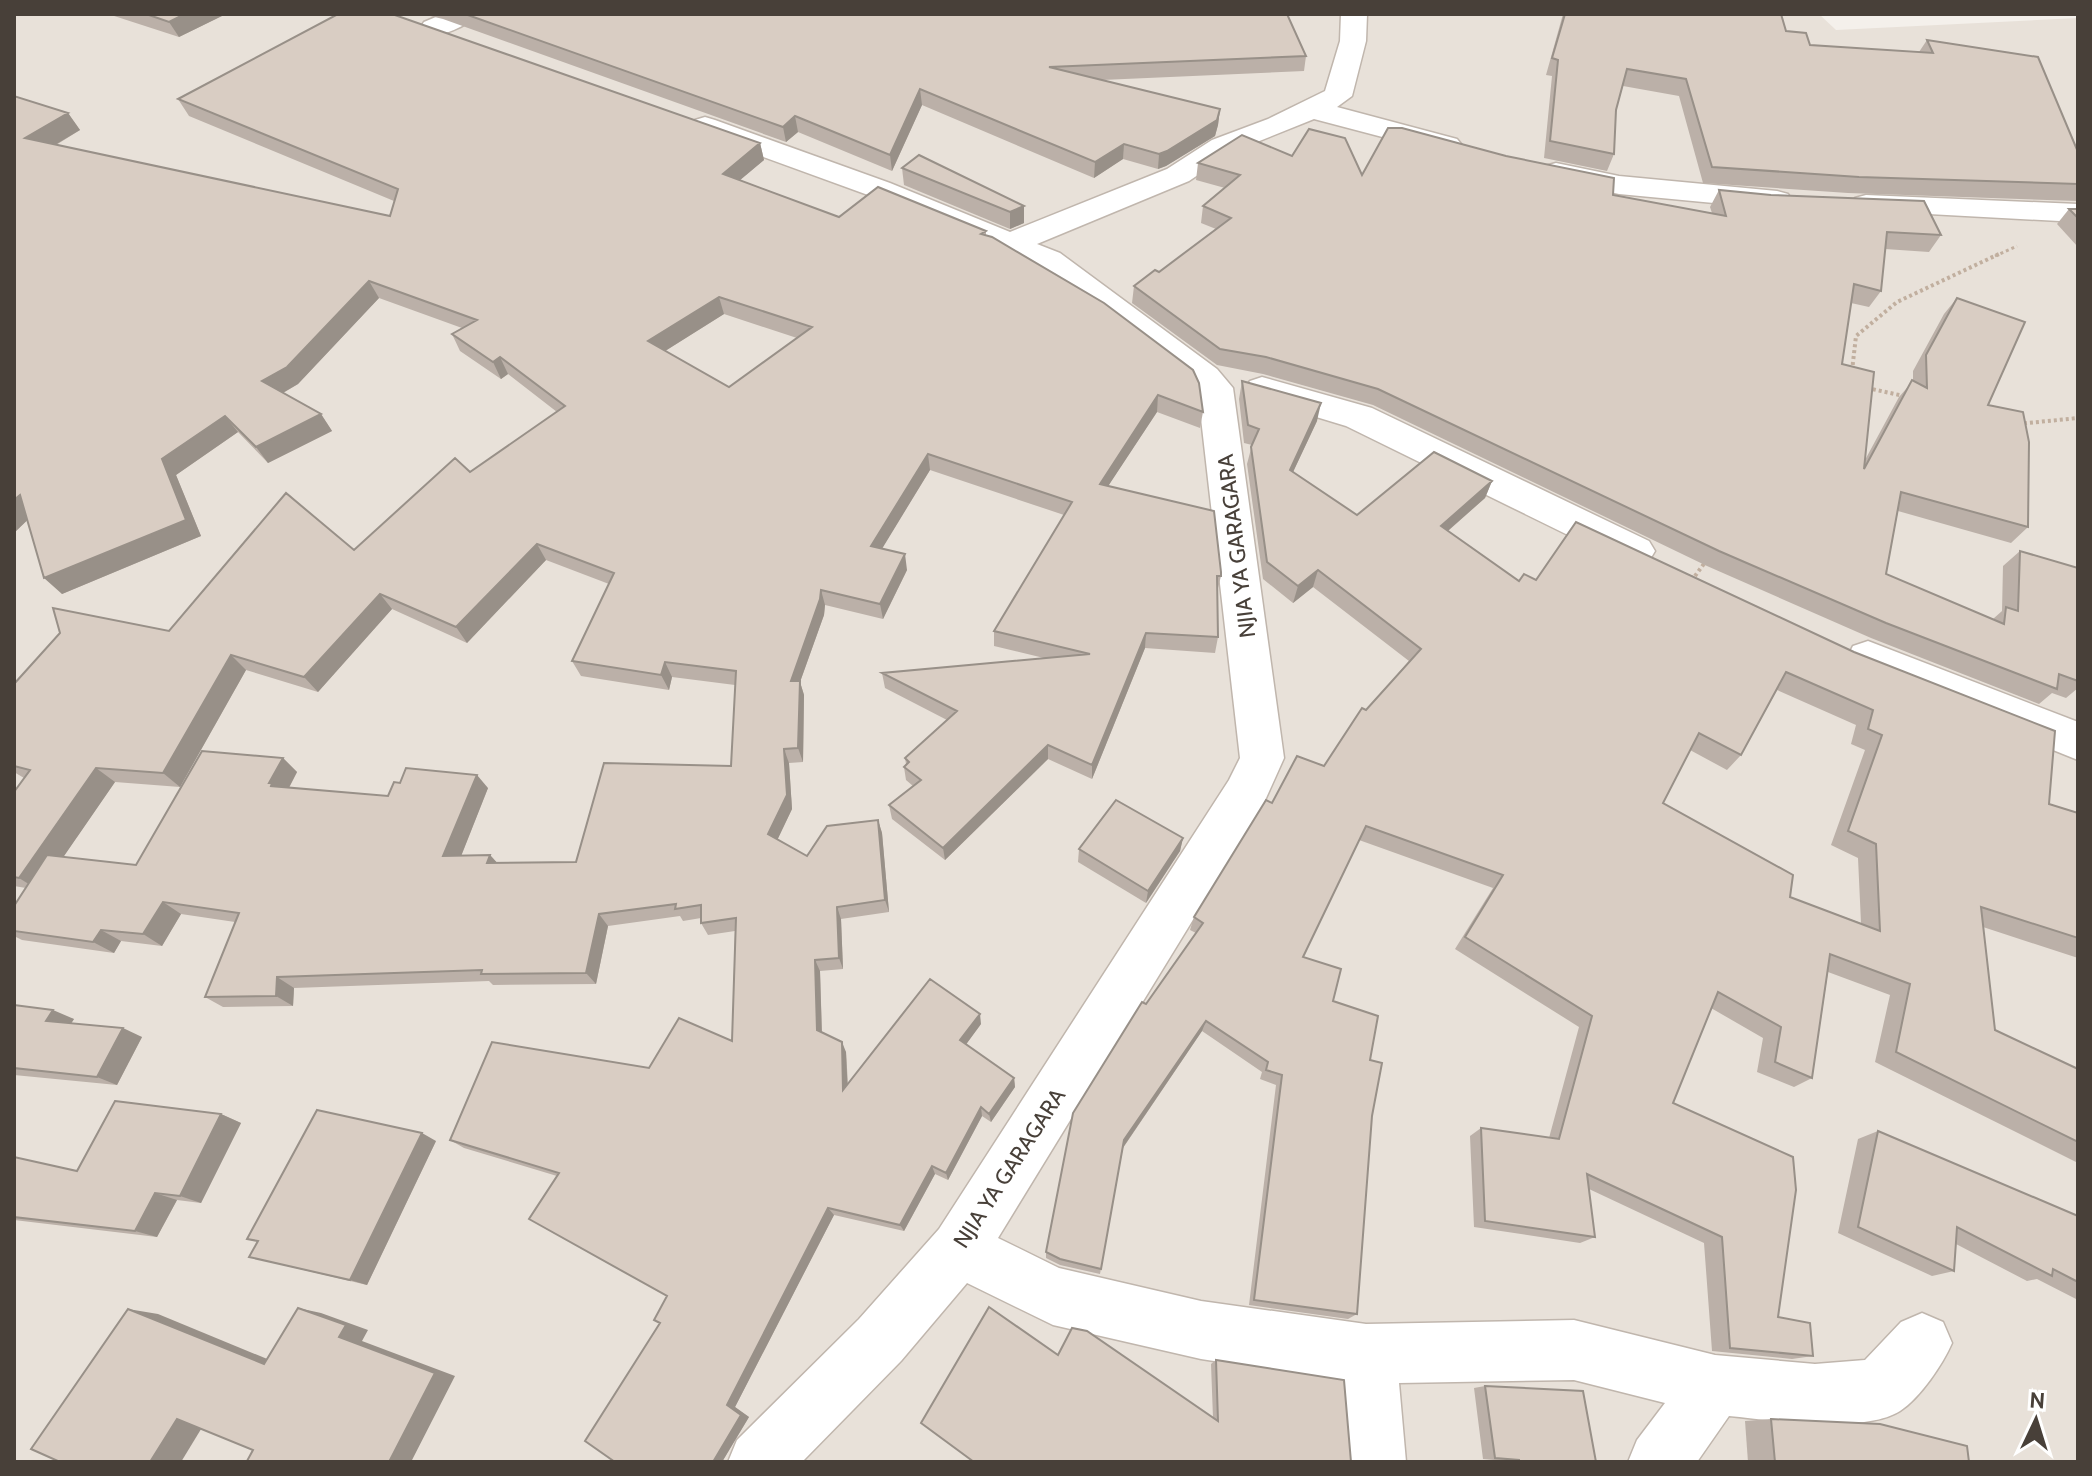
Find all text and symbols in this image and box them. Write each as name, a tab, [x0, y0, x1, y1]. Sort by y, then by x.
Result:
street label: NJIA YA GARAGARA	[1212, 452, 1261, 639]
street label: NJIA YA GARAGARA	[948, 1083, 1071, 1253]
north arrow	[1996, 1380, 2076, 1460]
text: N	[2029, 1387, 2046, 1415]

